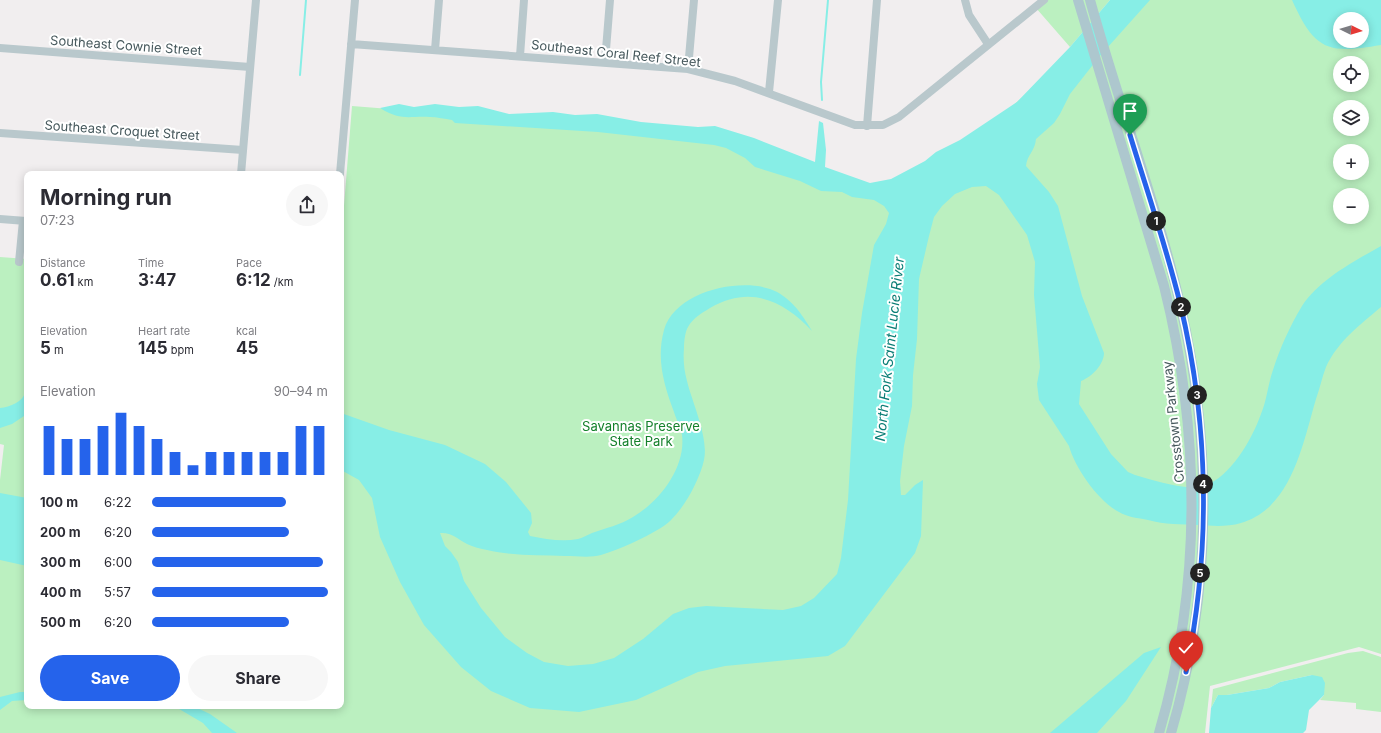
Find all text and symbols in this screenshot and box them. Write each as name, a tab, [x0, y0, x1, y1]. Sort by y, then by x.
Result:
north arrow	[1333, 12, 1369, 48]
map controls	[1333, 12, 1369, 224]
street label: Southeast Cownie Street	[50, 32, 202, 58]
street label: Southeast Coral Reef Street	[530, 36, 702, 70]
button: locate	[1333, 56, 1369, 92]
pin	[1113, 94, 1147, 135]
icon: arrive	[1119, 100, 1141, 122]
button: layers	[1333, 100, 1369, 136]
street label: Southeast Croquet Street	[44, 117, 200, 143]
button: +	[1333, 144, 1369, 180]
text: Morning run	[40, 184, 172, 210]
button: share	[286, 184, 328, 226]
button: −	[1333, 188, 1369, 224]
pin: 1	[1146, 211, 1166, 231]
text: 07:23	[40, 212, 75, 228]
text: 1	[1154, 214, 1158, 228]
water label: North Fork Saint Lucie River	[871, 255, 907, 442]
text: Distance	[40, 256, 85, 270]
text: Time	[138, 256, 164, 270]
text: Pace	[236, 256, 262, 270]
text: 0.61	[40, 270, 75, 290]
text: 3:47	[138, 270, 176, 290]
text: 6:12	[236, 270, 271, 290]
text: km	[75, 275, 93, 289]
text: /km	[271, 275, 294, 289]
pin: 2	[1171, 297, 1191, 317]
text: 2	[1178, 300, 1184, 314]
text: Elevation	[40, 324, 87, 338]
text: Heart rate	[138, 324, 190, 338]
text: kcal	[236, 324, 257, 338]
text: 5	[40, 338, 51, 358]
text: 145	[138, 338, 168, 358]
text: 45	[236, 338, 258, 358]
text: m	[51, 343, 64, 357]
text: bpm	[168, 343, 194, 357]
street label: Crosstown Parkway	[1159, 360, 1187, 484]
text: Elevation	[40, 383, 96, 399]
text: 90–94 m	[274, 383, 328, 399]
pin: 3	[1187, 385, 1207, 405]
text: 3	[1193, 388, 1201, 402]
park label: Savannas Preserve State Park	[582, 418, 700, 449]
pin: 4	[1193, 474, 1213, 494]
text: 4	[1199, 477, 1207, 491]
text: 100 m	[40, 494, 78, 510]
text: 6:22	[104, 494, 132, 510]
text: 200 m	[40, 524, 81, 540]
text: 6:20	[104, 524, 132, 540]
text: 300 m	[40, 554, 81, 570]
text: 6:00	[104, 554, 132, 570]
pin: 5	[1190, 563, 1210, 583]
text: 5	[1196, 566, 1204, 580]
text: 400 m	[40, 584, 81, 600]
text: 5:57	[104, 584, 131, 600]
text: 500 m	[40, 614, 81, 630]
text: 6:20	[104, 614, 132, 630]
pin	[1169, 631, 1203, 672]
icon: check	[1175, 637, 1197, 659]
button: Save	[40, 655, 180, 701]
button: Share	[188, 655, 328, 701]

